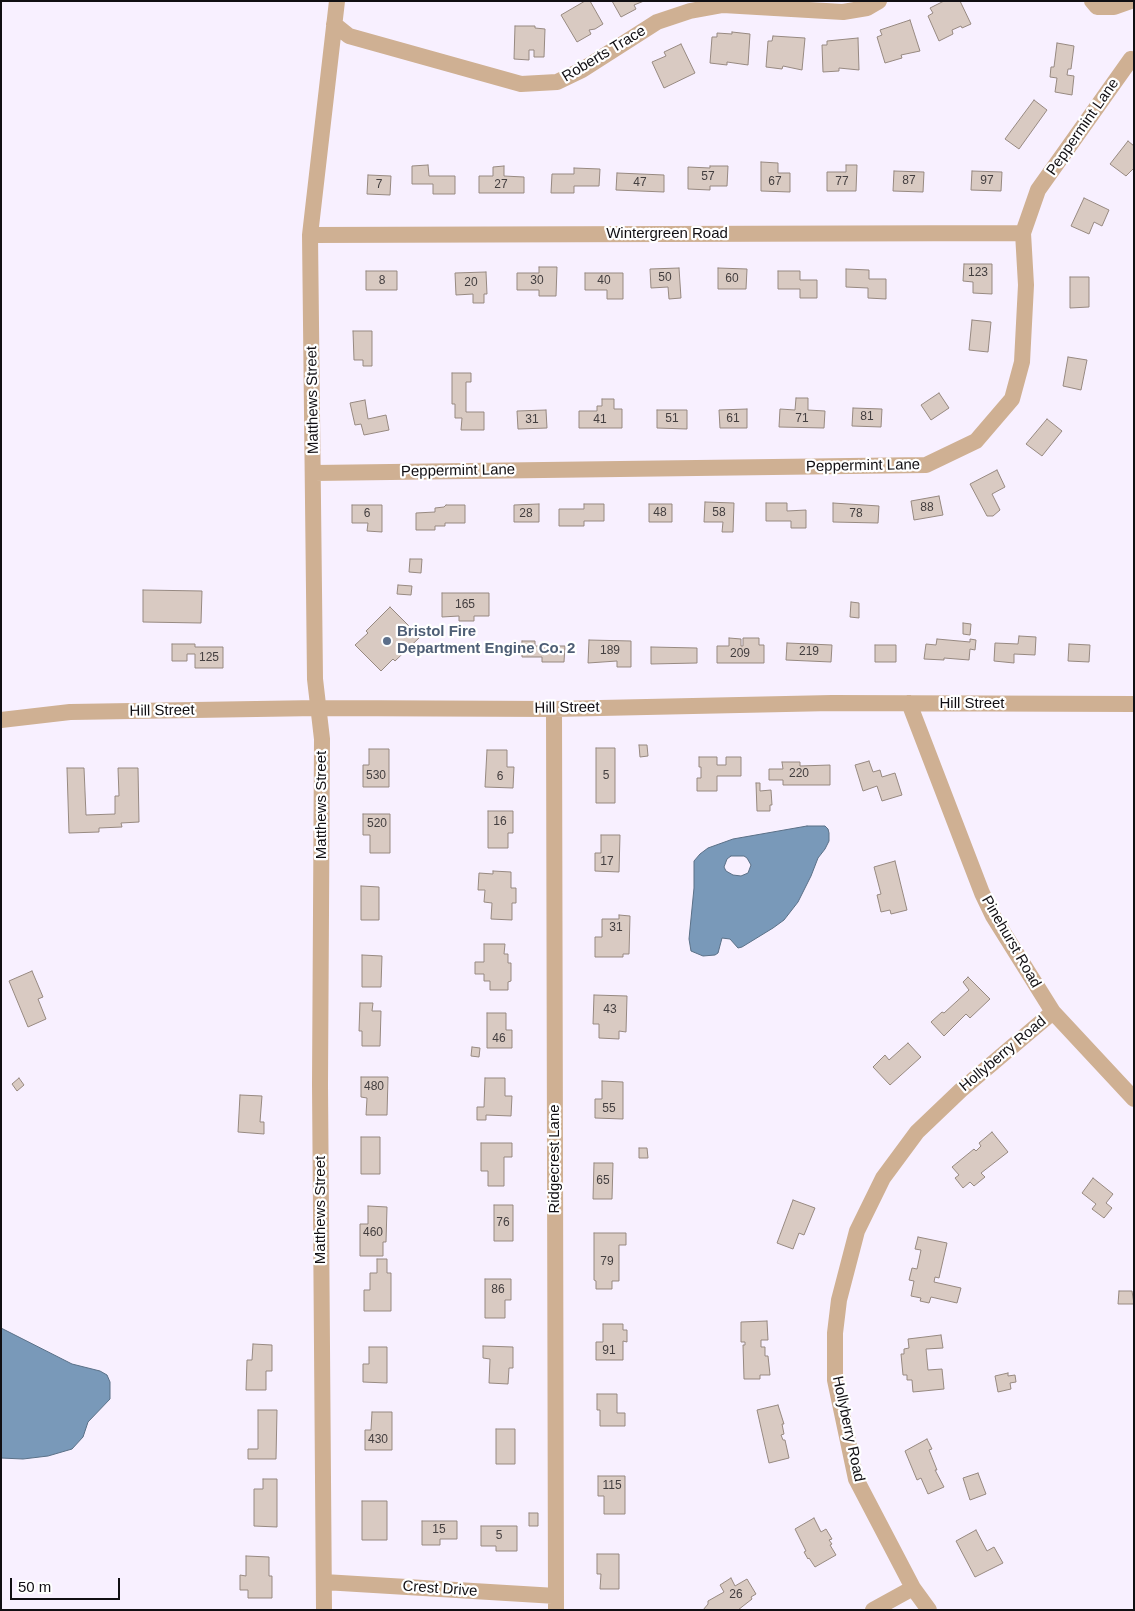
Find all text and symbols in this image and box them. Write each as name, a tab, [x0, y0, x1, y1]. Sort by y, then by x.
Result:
street label: Roberts Trace	[559, 22, 649, 86]
street label: Peppermint Lane	[1043, 75, 1123, 179]
house number: 57	[701, 170, 715, 184]
house number: 87	[902, 174, 916, 188]
house number: 97	[980, 174, 994, 188]
house number: 67	[768, 175, 782, 189]
house number: 77	[835, 175, 849, 189]
house number: 47	[633, 176, 647, 190]
house number: 7	[376, 178, 382, 192]
house number: 27	[494, 178, 508, 192]
street label: Wintergreen Road	[606, 225, 728, 243]
house number: 123	[968, 266, 988, 280]
house number: 50	[658, 271, 672, 285]
house number: 60	[725, 272, 739, 286]
house number: 8	[379, 274, 385, 288]
house number: 30	[530, 274, 544, 288]
house number: 40	[597, 274, 611, 288]
house number: 20	[464, 276, 478, 290]
street label: Matthews Street	[303, 346, 323, 454]
house number: 81	[860, 410, 874, 424]
house number: 51	[665, 412, 679, 426]
house number: 61	[726, 412, 740, 426]
house number: 71	[795, 412, 809, 426]
house number: 31	[525, 413, 539, 427]
house number: 41	[593, 413, 607, 427]
street label: Peppermint Lane	[806, 456, 920, 476]
street label: Peppermint Lane	[401, 461, 515, 481]
house number: 88	[920, 501, 934, 515]
house number: 48	[653, 506, 667, 520]
house number: 58	[712, 506, 726, 520]
house number: 6	[364, 507, 370, 521]
house number: 28	[519, 507, 533, 521]
house number: 78	[849, 507, 863, 521]
house number: 165	[455, 598, 475, 612]
place label: Bristol Fire Department Engine Co. 2	[397, 623, 575, 658]
marker: Bristol Fire Department Engine Co. 2	[381, 635, 393, 647]
house number: 189	[600, 644, 620, 658]
house number: 219	[799, 645, 819, 659]
house number: 209	[730, 647, 750, 661]
house number: 125	[199, 651, 219, 665]
street label: Hill Street	[939, 695, 1005, 713]
street label: Hill Street	[534, 698, 600, 718]
street label: Hill Street	[129, 701, 195, 721]
street label: Matthews Street	[313, 751, 331, 859]
house number: 220	[789, 767, 809, 781]
house number: 530	[366, 769, 386, 783]
house number: 5	[603, 769, 609, 783]
house number: 6	[497, 770, 503, 784]
house number: 16	[493, 815, 507, 829]
house number: 520	[367, 817, 387, 831]
house number: 17	[600, 855, 614, 869]
street label: Pinehurst Road	[977, 893, 1045, 991]
house number: 31	[609, 921, 623, 935]
house number: 43	[603, 1003, 617, 1017]
street label: Hollyberry Road	[956, 1013, 1050, 1095]
house number: 46	[492, 1032, 506, 1046]
house number: 480	[364, 1080, 384, 1094]
house number: 55	[602, 1102, 616, 1116]
street label: Ridgecrest Lane	[546, 1104, 564, 1214]
street label: Matthews Street	[312, 1156, 330, 1264]
house number: 65	[596, 1174, 610, 1188]
house number: 76	[496, 1216, 510, 1230]
house number: 460	[363, 1226, 383, 1240]
house number: 79	[600, 1255, 614, 1269]
house number: 86	[491, 1283, 505, 1297]
house number: 91	[602, 1344, 616, 1358]
street label: Hollyberry Road	[828, 1375, 868, 1483]
house number: 430	[368, 1433, 388, 1447]
house number: 115	[602, 1479, 622, 1493]
house number: 15	[432, 1523, 446, 1537]
house number: 5	[496, 1529, 502, 1543]
scale bar	[12, 1568, 122, 1600]
street label: Crest Drive	[402, 1577, 478, 1601]
text: 50 m	[18, 1578, 51, 1595]
house number: 26	[729, 1588, 743, 1602]

